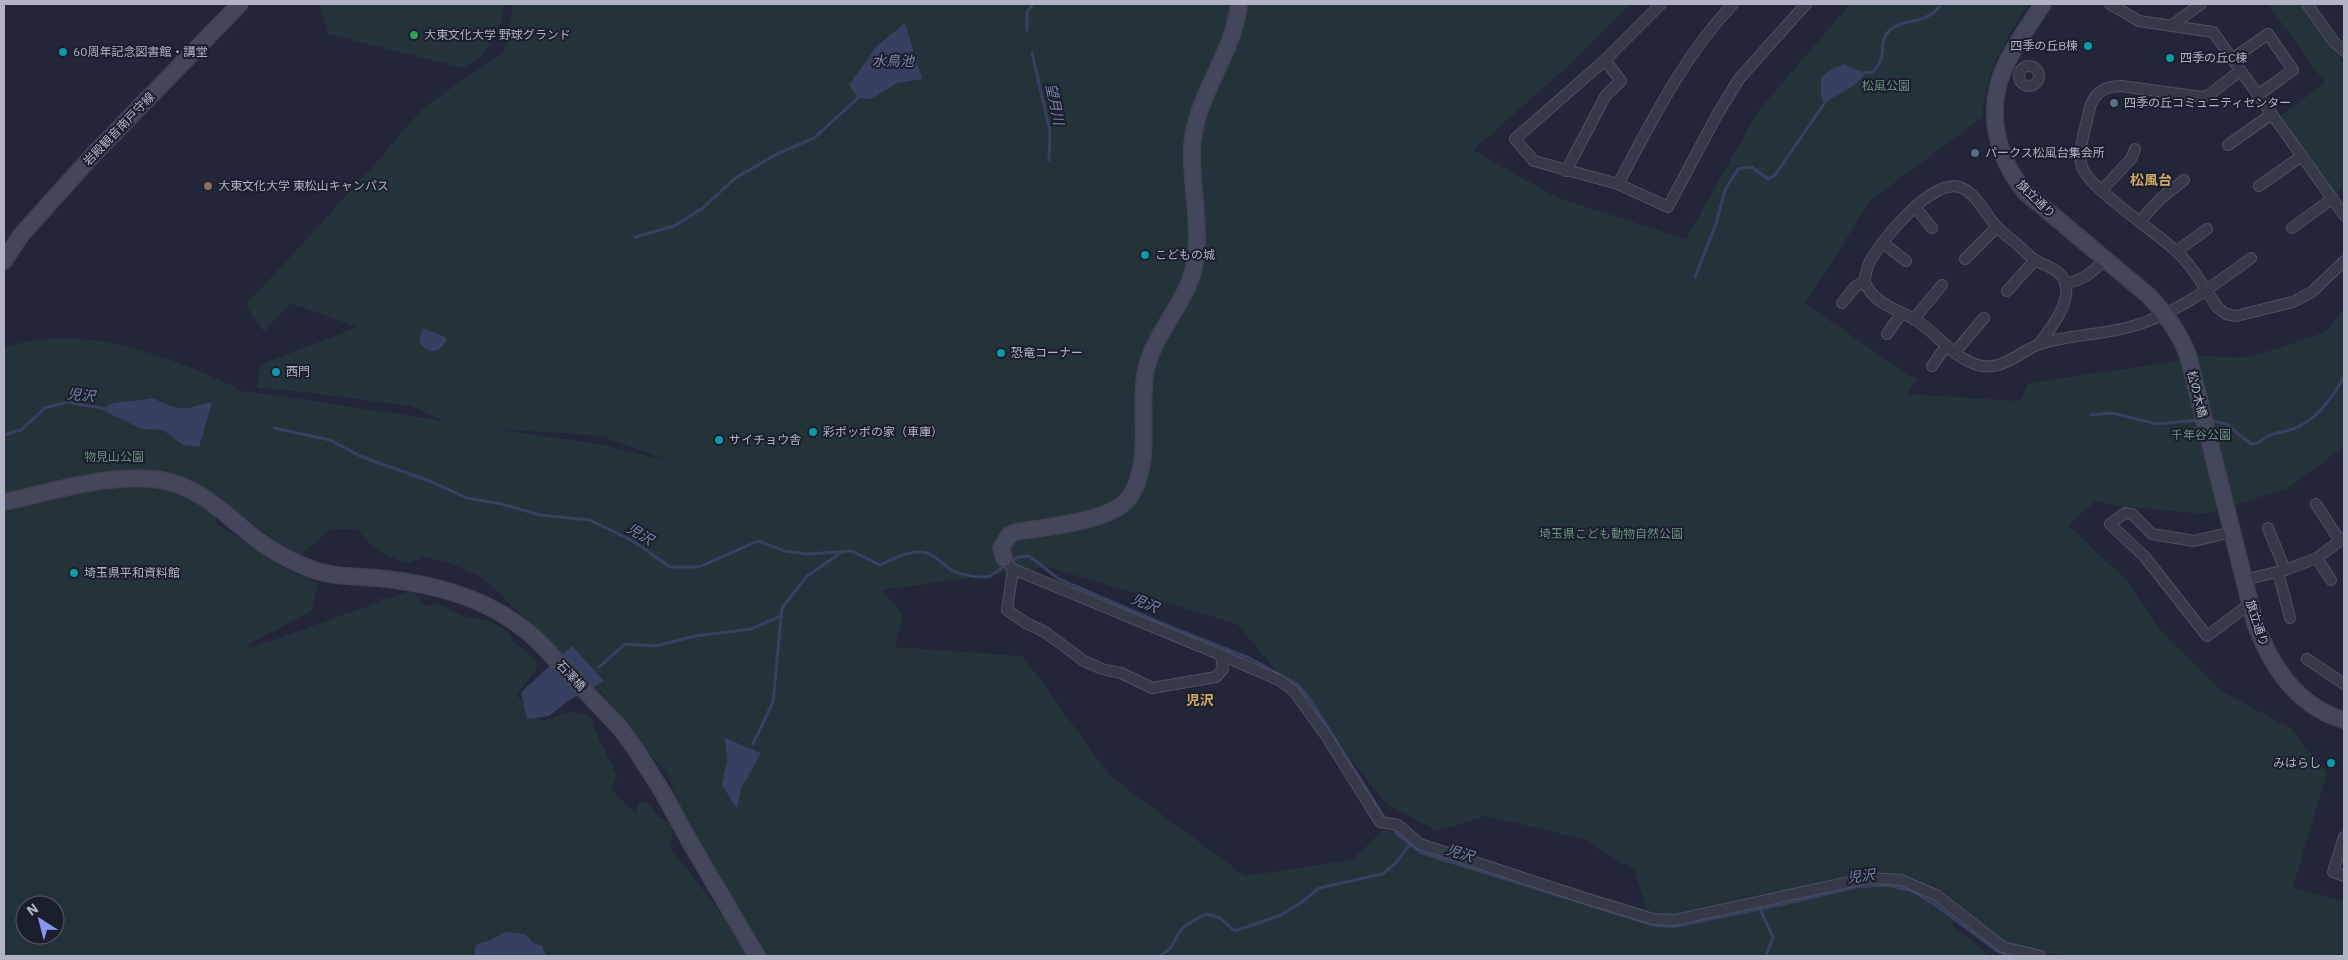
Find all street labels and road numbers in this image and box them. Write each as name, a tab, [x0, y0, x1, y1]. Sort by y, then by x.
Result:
street label: 岩殿観音南戸守線	[80, 89, 157, 168]
street label: 旗立通り	[2014, 177, 2059, 221]
street label: 松の木橋	[2184, 369, 2211, 419]
street label: 旗立通り	[2243, 598, 2272, 648]
street label: 石澤橋	[554, 657, 589, 694]

